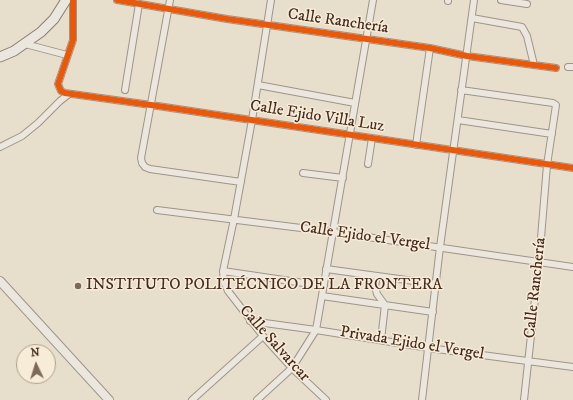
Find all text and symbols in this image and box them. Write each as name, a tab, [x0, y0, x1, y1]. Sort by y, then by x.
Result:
street label: Calle Ranchería	[286, 5, 390, 39]
street label: Calle Ejido Villa Luz	[249, 97, 385, 137]
street label: Calle Ejido el Vergel	[299, 218, 431, 256]
street label: Calle Ranchería	[521, 237, 551, 339]
place label: INSTITUTO POLITÉCNICO DE LA FRONTERA	[86, 276, 443, 296]
marker: INSTITUTO POLITÉCNICO DE LA FRONTERA	[73, 281, 83, 291]
street label: Calle Salvarcar	[235, 302, 313, 386]
street label: Privada Ejido el Vergel	[338, 323, 486, 365]
north arrow	[16, 344, 56, 384]
text: N	[30, 346, 40, 360]

